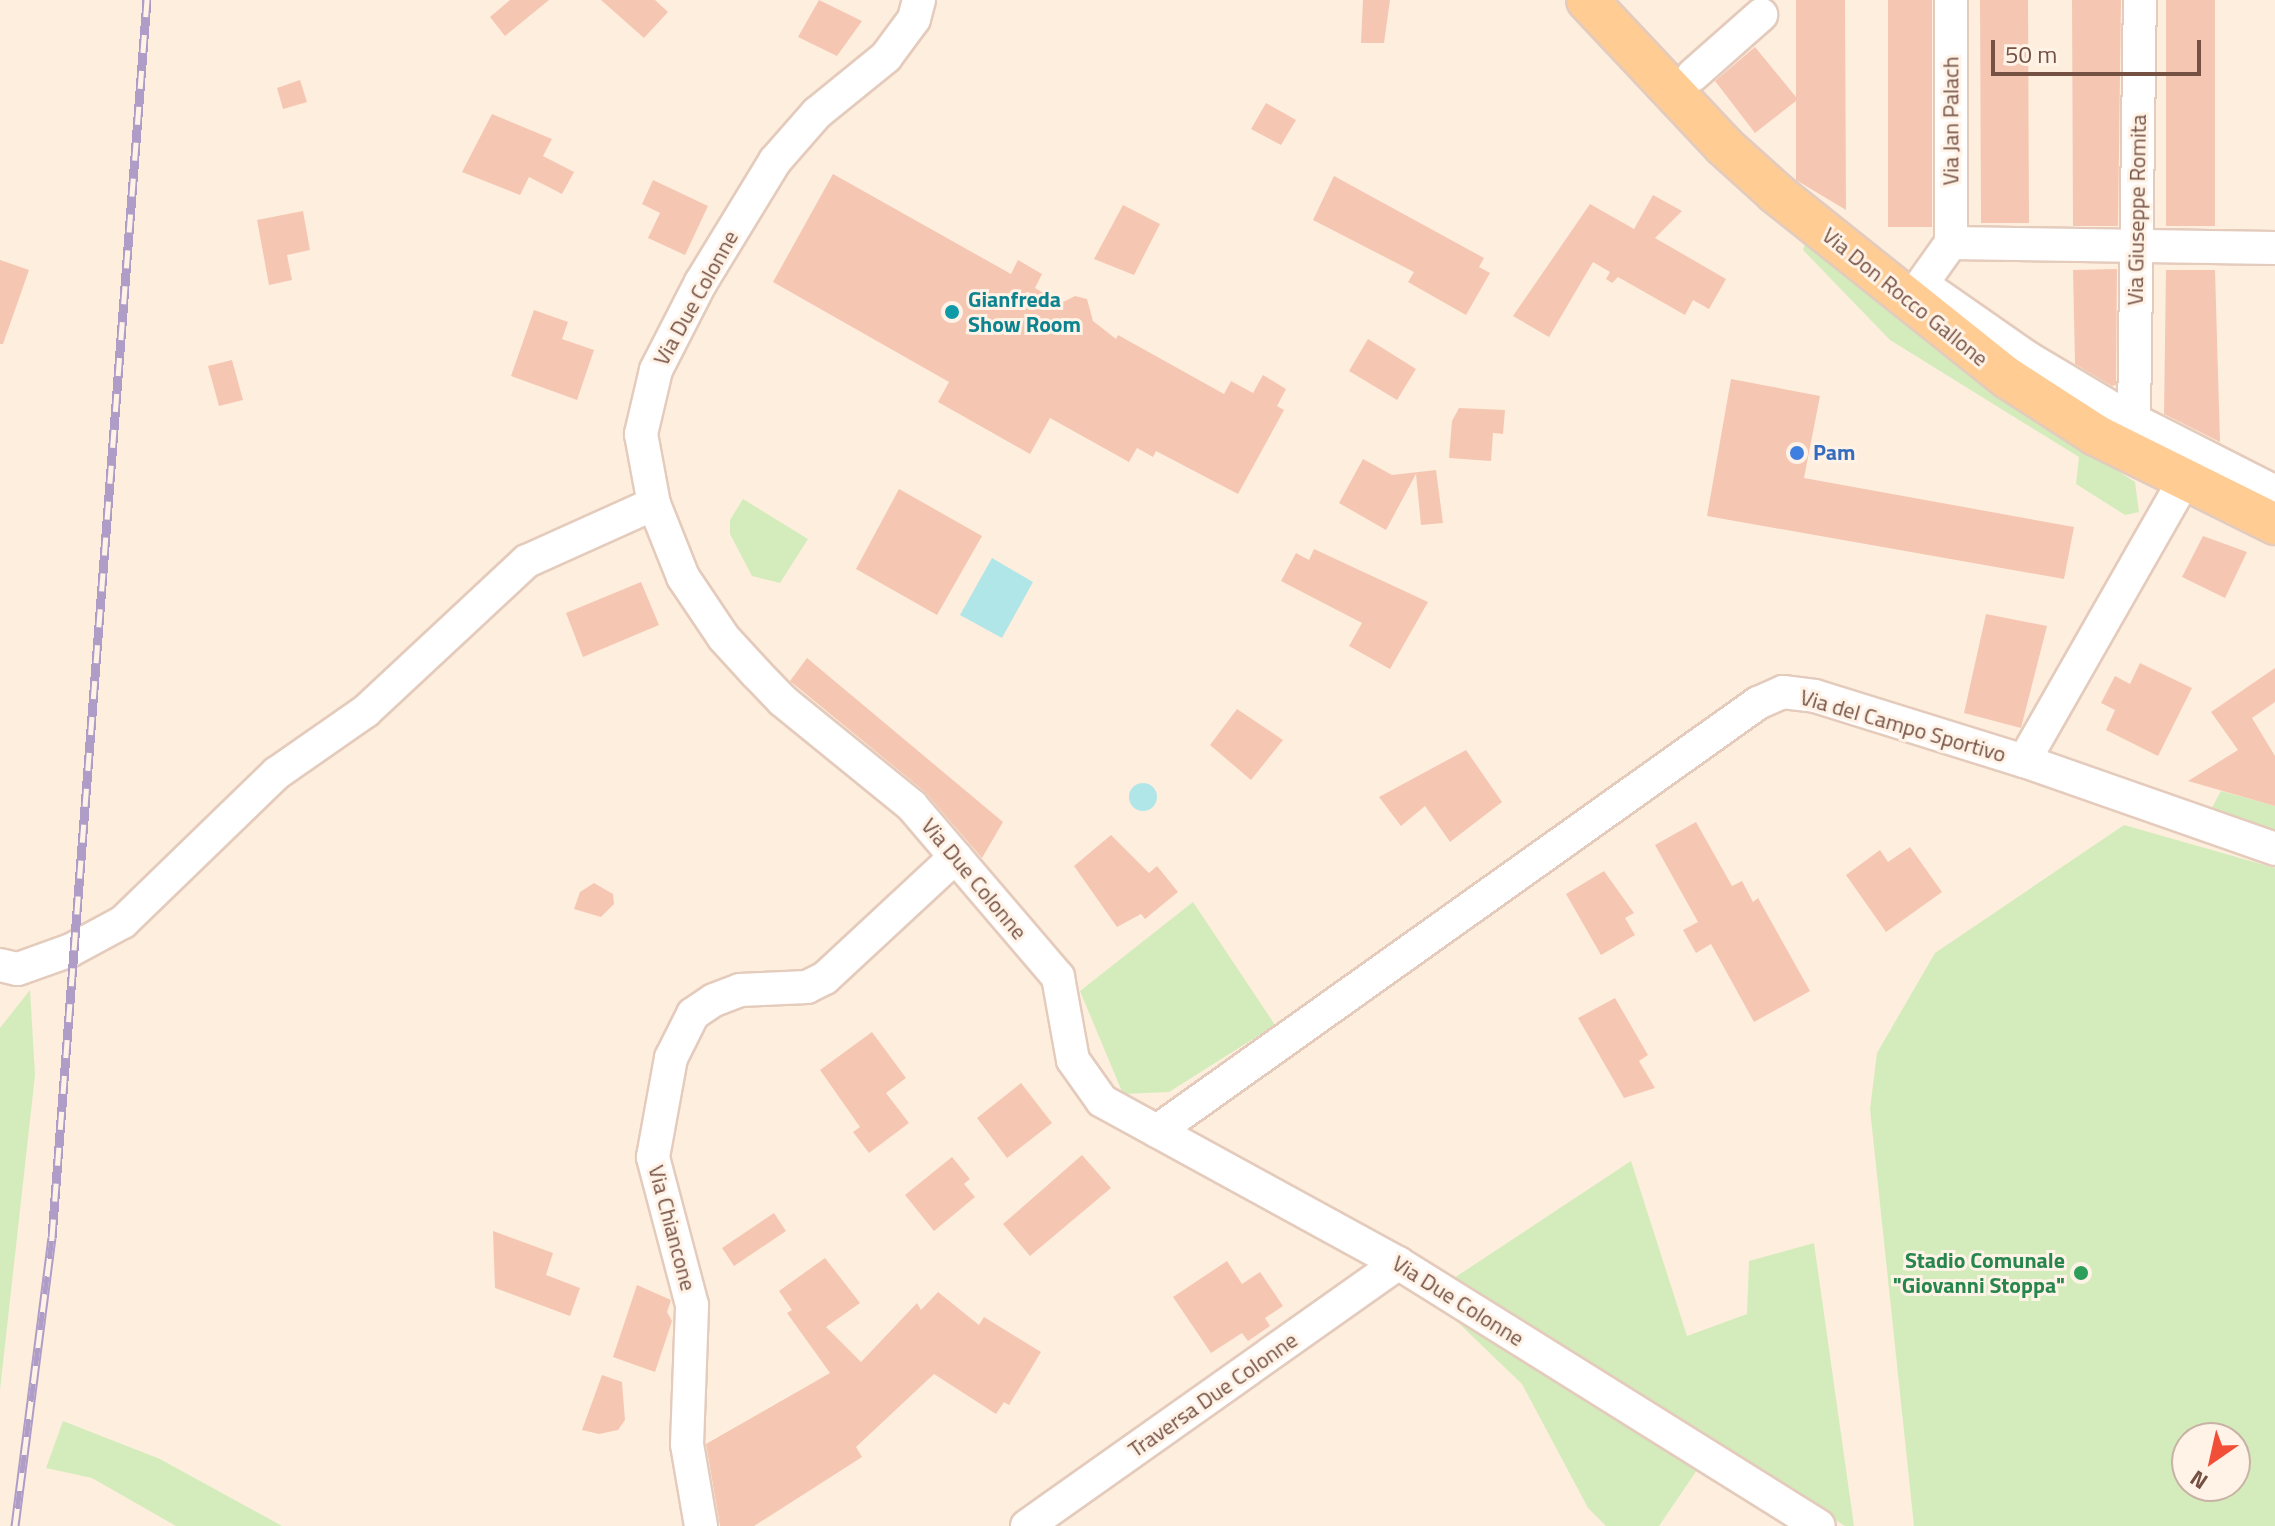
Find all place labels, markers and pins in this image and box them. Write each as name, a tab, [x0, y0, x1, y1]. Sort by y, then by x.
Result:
place label: Gianfreda Show Room	[968, 286, 1081, 338]
marker: Gianfreda Show Room	[943, 303, 961, 321]
place label: Pam	[1813, 440, 1856, 466]
marker: Pam	[1788, 444, 1806, 462]
place label: Stadio Comunale "Giovanni Stoppa"	[1893, 1247, 2065, 1298]
marker: Stadio Comunale "Giovanni Stoppa"	[2072, 1264, 2090, 1282]

